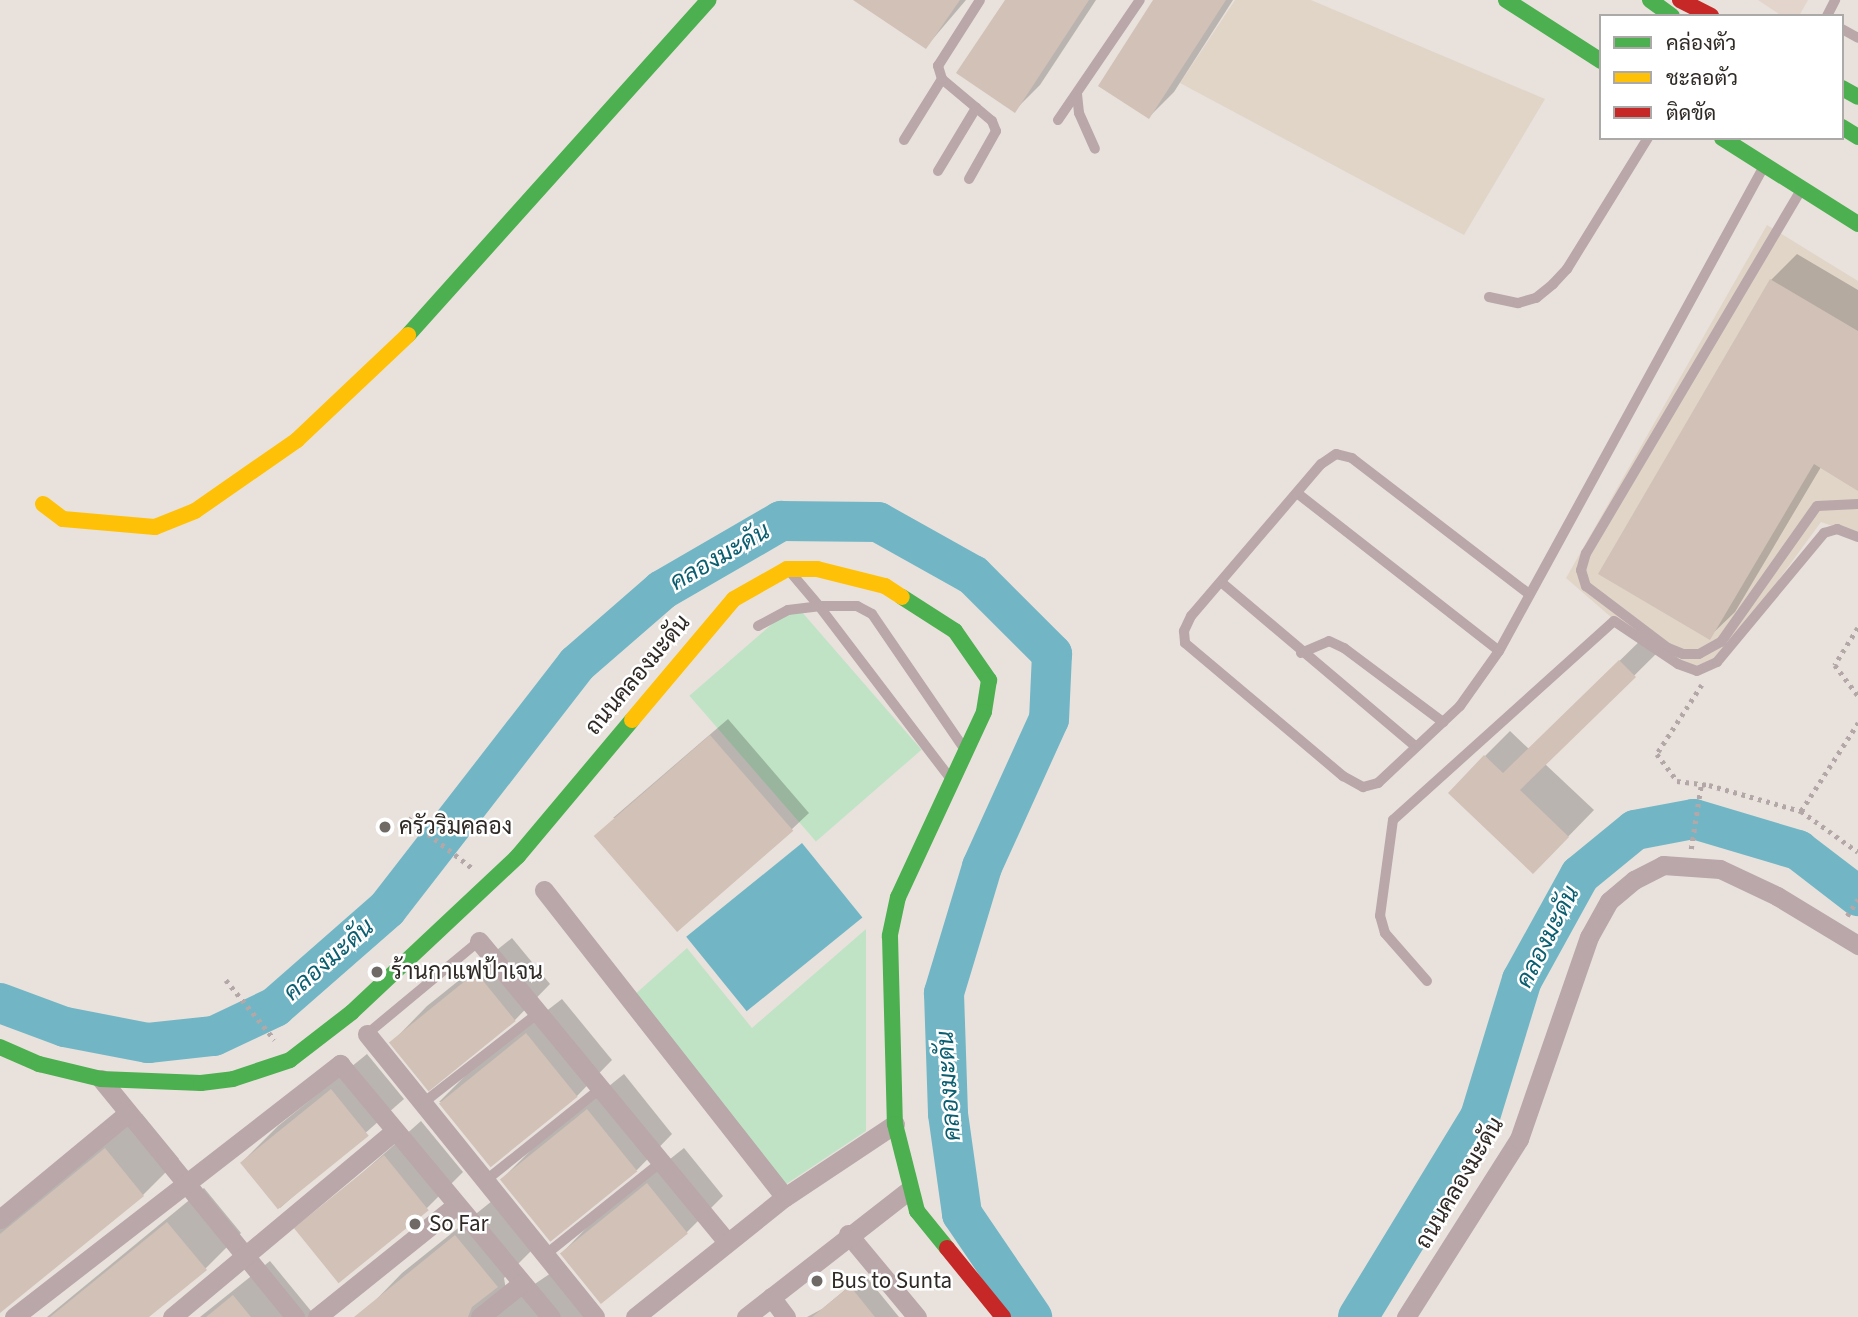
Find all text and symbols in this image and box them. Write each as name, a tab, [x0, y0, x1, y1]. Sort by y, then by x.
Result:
legend	[1599, 14, 1844, 140]
text: คล่องตัว	[1666, 28, 1736, 58]
text: ชะลอตัว	[1666, 63, 1738, 93]
text: ติดขัด	[1666, 98, 1716, 128]
water label: คลองมะดัน	[665, 517, 775, 597]
street label: ถนนคลองมะดัน	[580, 609, 696, 741]
place label: ครัวริมคลอง	[399, 813, 512, 841]
marker: ครัวริมคลอง	[377, 819, 393, 835]
water label: คลองมะดัน	[1510, 881, 1586, 993]
water label: คลองมะดัน	[278, 913, 380, 1007]
place label: ร้านกาแฟป้าเจน	[391, 958, 543, 986]
marker: ร้านกาแฟป้าเจน	[369, 964, 385, 980]
water label: คลองมะดัน	[931, 1030, 967, 1142]
street label: ถนนคลองมะดัน	[1410, 1112, 1510, 1254]
place label: So Far	[429, 1210, 489, 1238]
marker: So Far	[407, 1216, 423, 1232]
place label: Bus to Sunta	[831, 1267, 952, 1295]
marker: Bus to Sunta	[809, 1273, 825, 1289]

